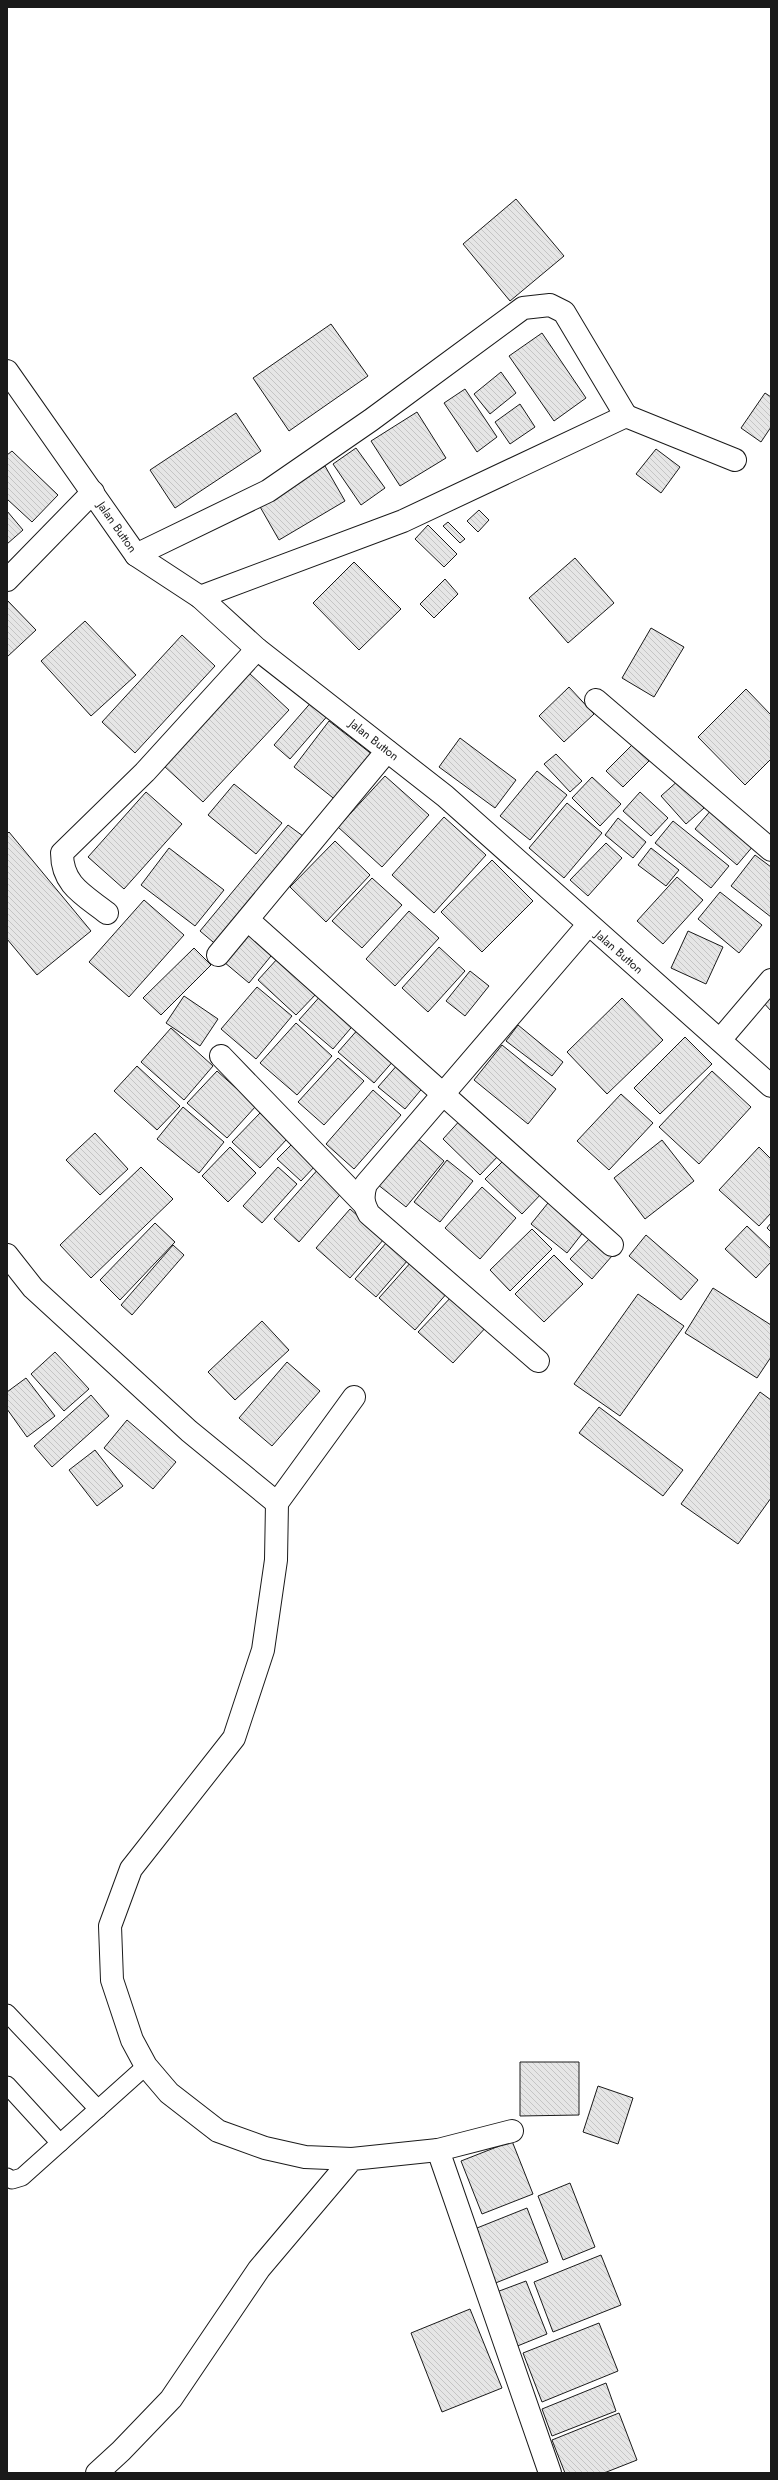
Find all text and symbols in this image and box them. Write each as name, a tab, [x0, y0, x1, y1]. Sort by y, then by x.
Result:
street label: Jalan Button	[92, 496, 141, 556]
street label: Jalan Button	[344, 714, 403, 765]
street label: Jalan Button	[589, 925, 647, 978]

